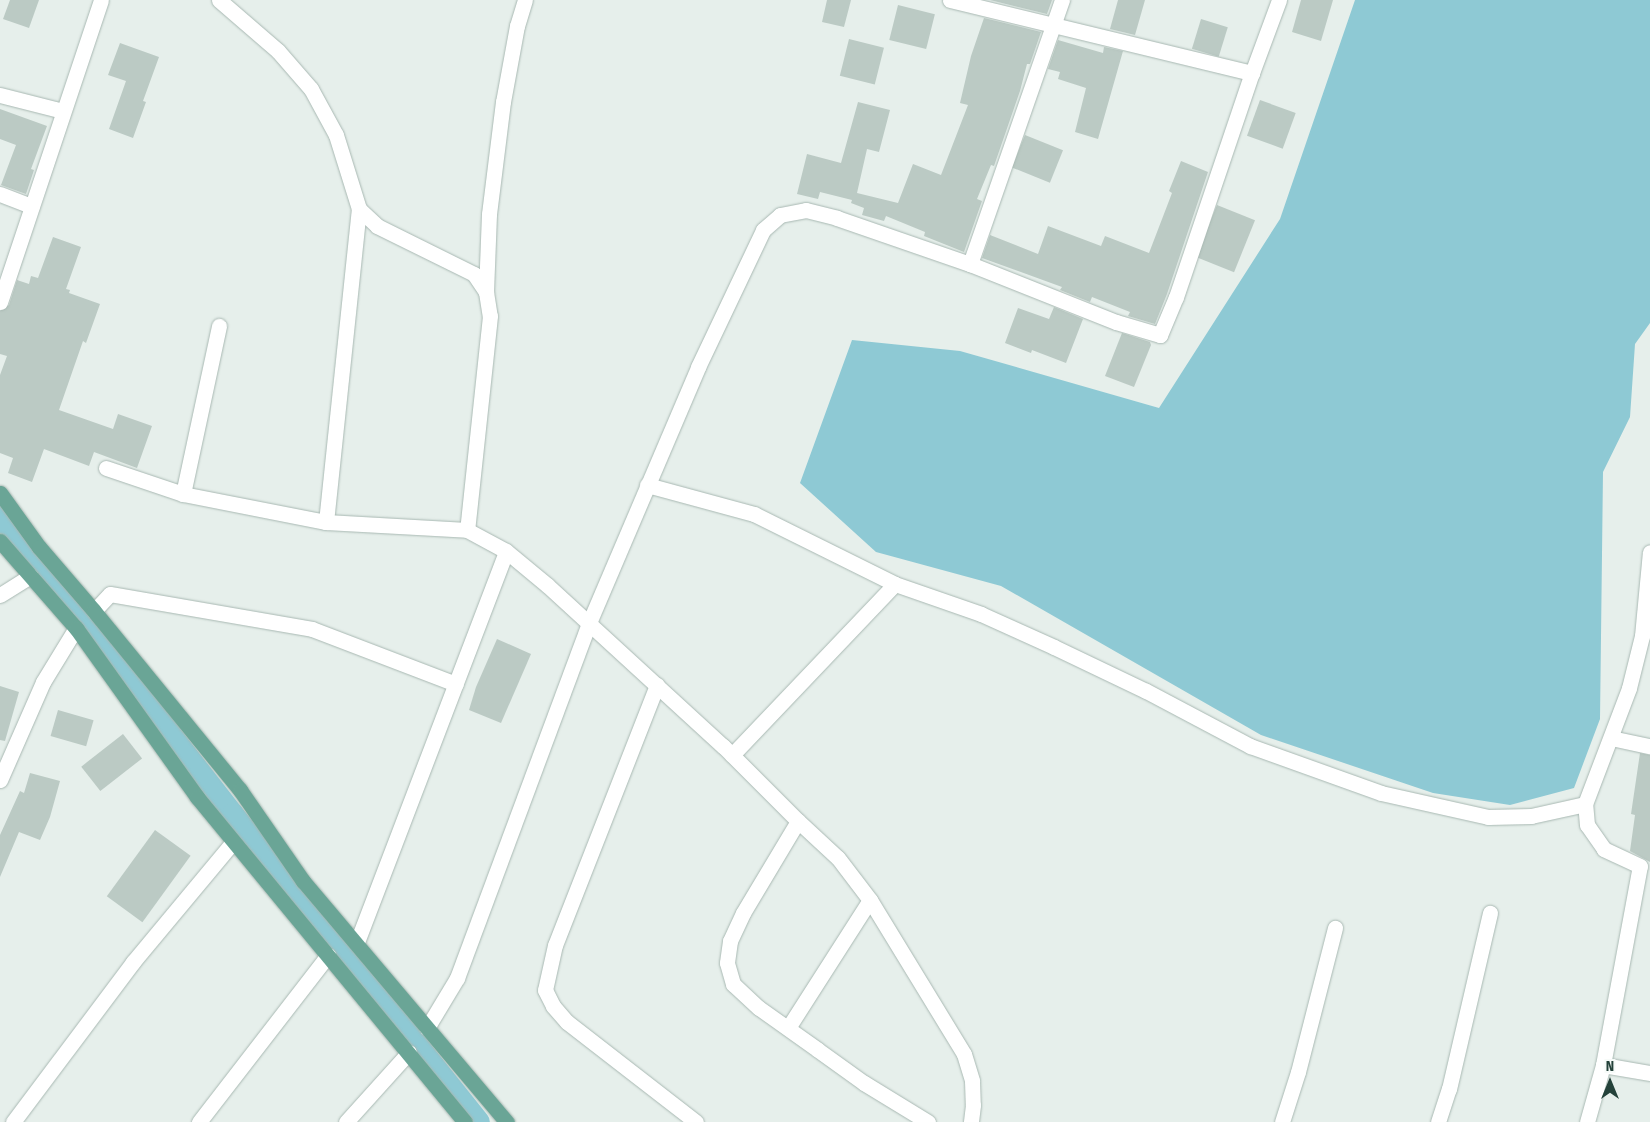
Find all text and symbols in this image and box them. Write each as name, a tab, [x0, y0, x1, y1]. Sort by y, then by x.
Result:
north arrow	[1585, 1057, 1635, 1107]
text: N	[1606, 1058, 1614, 1075]

